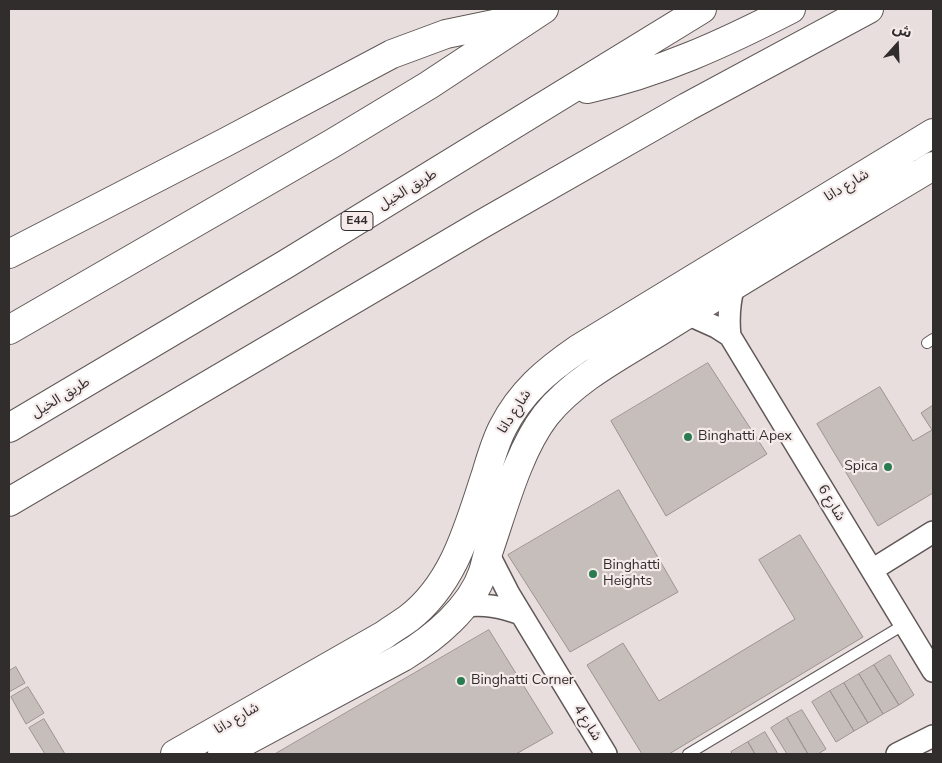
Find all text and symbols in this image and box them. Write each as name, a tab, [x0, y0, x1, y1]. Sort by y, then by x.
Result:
text: ش	[890, 18, 915, 43]
north arrow	[872, 20, 922, 70]
street label: طريق الخيل	[376, 166, 440, 214]
street label: شارع دانا	[822, 166, 872, 206]
road number: E44	[341, 212, 373, 230]
street label: طريق الخيل	[29, 374, 93, 422]
street label: شارع دانا	[495, 387, 535, 437]
place label: Binghatti Apex	[698, 429, 792, 445]
marker: Binghatti Apex	[682, 431, 694, 443]
place label: Spica	[844, 459, 878, 475]
marker: Spica	[882, 461, 894, 473]
street label: شارع 6	[814, 482, 848, 524]
place label: Binghatti Heights	[603, 558, 660, 590]
marker: Binghatti Heights	[587, 568, 599, 580]
place label: Binghatti Corner	[471, 673, 574, 689]
marker: Binghatti Corner	[455, 675, 467, 687]
street label: شارع دانا	[212, 700, 262, 738]
street label: شارع 4	[569, 702, 605, 744]

